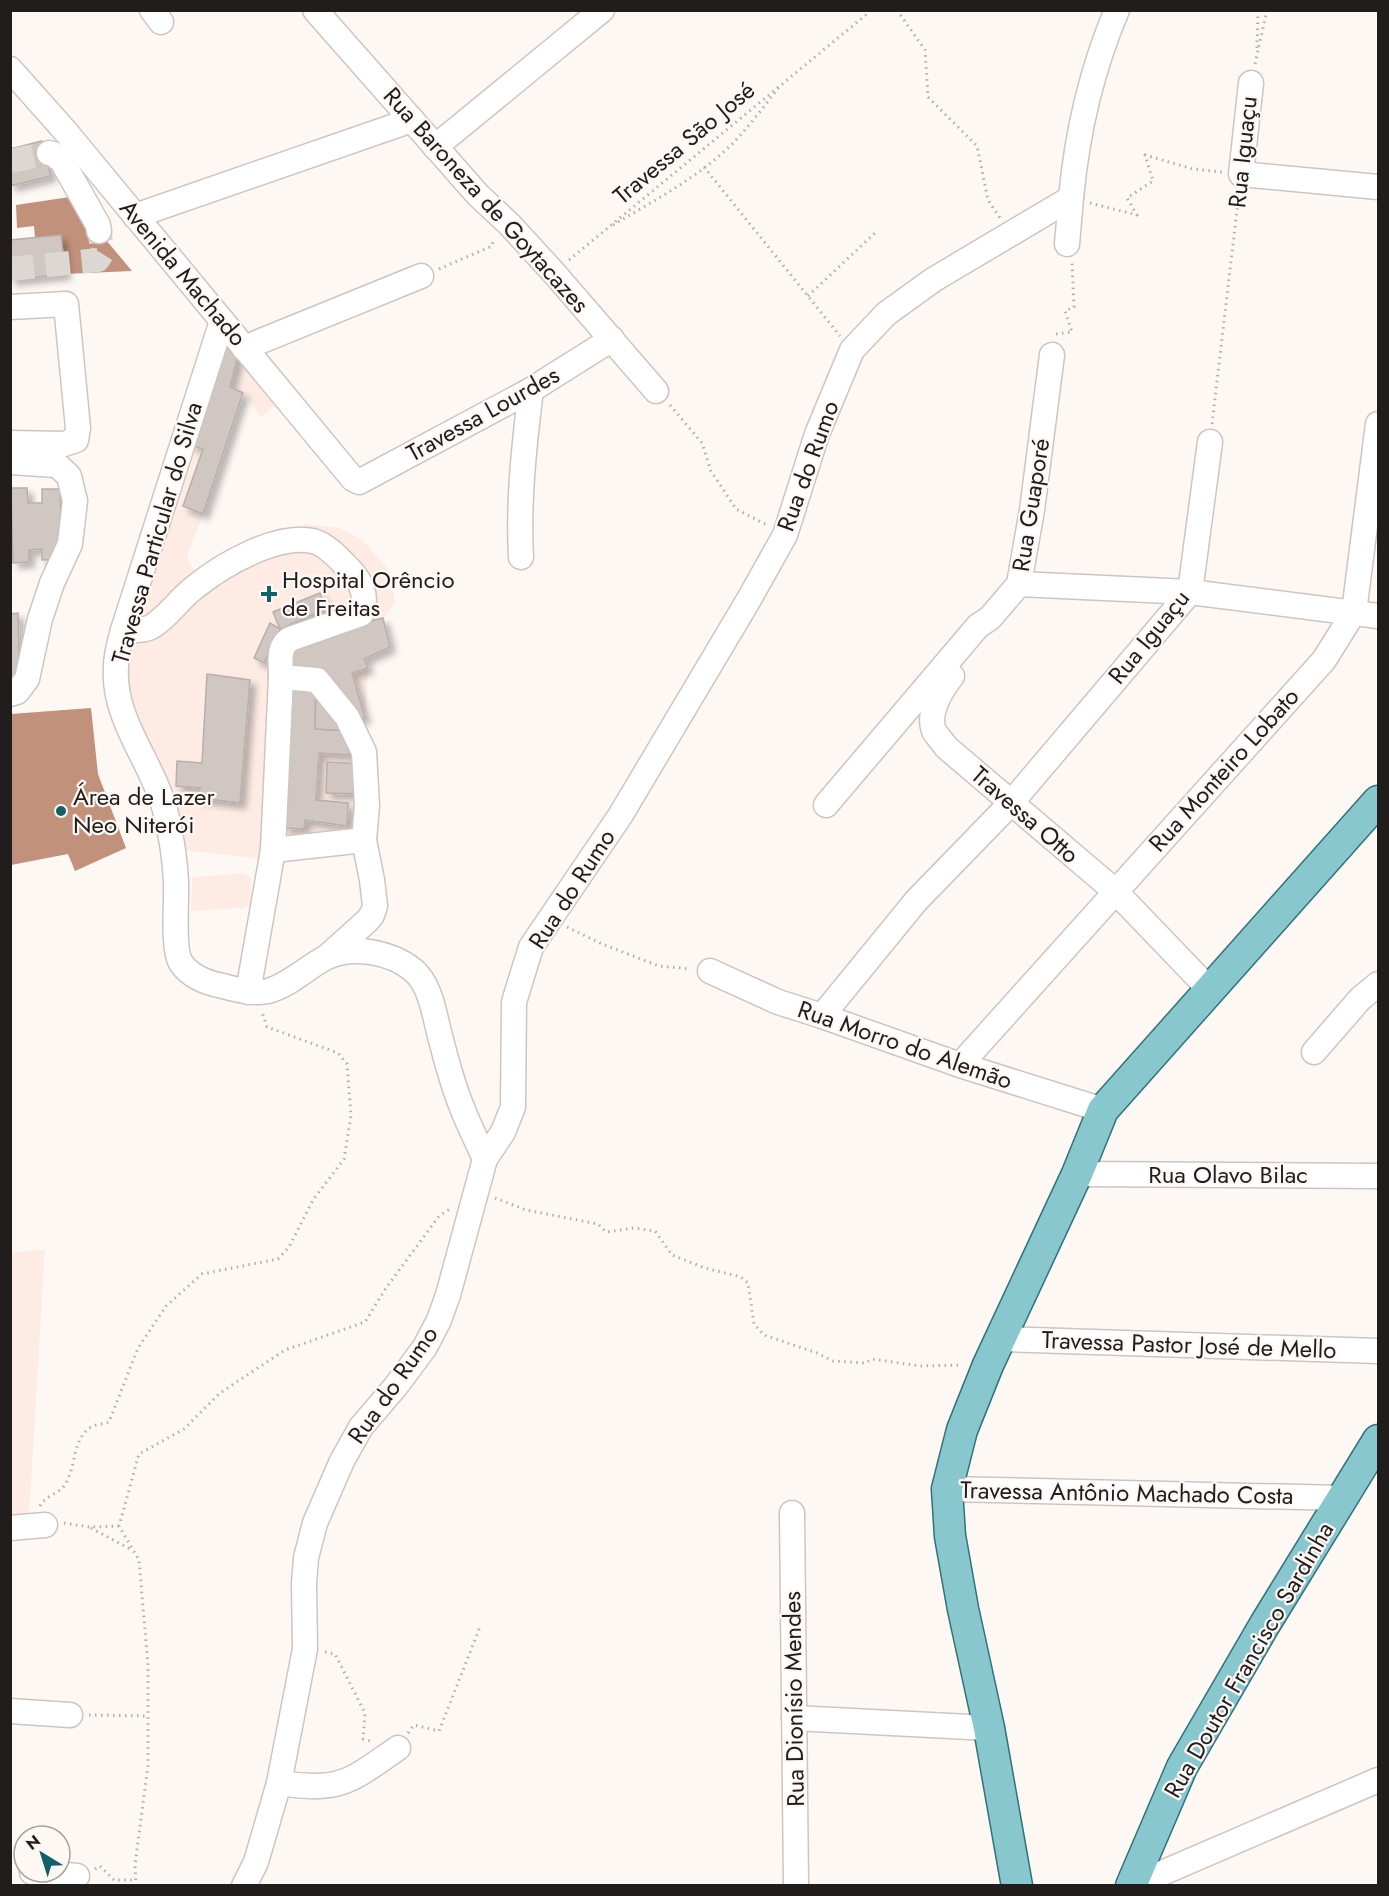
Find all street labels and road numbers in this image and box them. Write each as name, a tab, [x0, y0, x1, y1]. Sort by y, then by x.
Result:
street label: Travessa São José	[605, 73, 762, 212]
street label: Rua Baroneza de Goytacazes	[375, 79, 597, 320]
street label: Rua Iguaçu	[1219, 94, 1266, 210]
street label: Avenida Machado	[112, 192, 255, 354]
street label: Travessa Lourdes	[400, 357, 566, 470]
street label: Rua do Rumo	[768, 396, 847, 536]
street label: Travessa Particular do Silva	[102, 398, 211, 668]
street label: Rua Guaporé	[1003, 436, 1058, 574]
street label: Rua Iguaçu	[1100, 582, 1198, 691]
street label: Rua Monteiro Lobato	[1140, 680, 1307, 860]
street label: Travessa Otto	[964, 758, 1087, 872]
street label: Rua do Rumo	[520, 822, 623, 956]
street label: Rua Morro do Alemão	[793, 991, 1017, 1098]
street label: Rua Olavo Bilac	[1148, 1157, 1308, 1192]
street label: Rua do Rumo	[339, 1319, 446, 1451]
street label: Travessa Pastor José de Mello	[1041, 1322, 1337, 1367]
street label: Travessa Antônio Machado Costa	[960, 1472, 1294, 1513]
street label: Rua Doutor Francisco Sardinha	[1155, 1515, 1342, 1804]
street label: Rua Dionísio Mendes	[774, 1591, 813, 1807]

